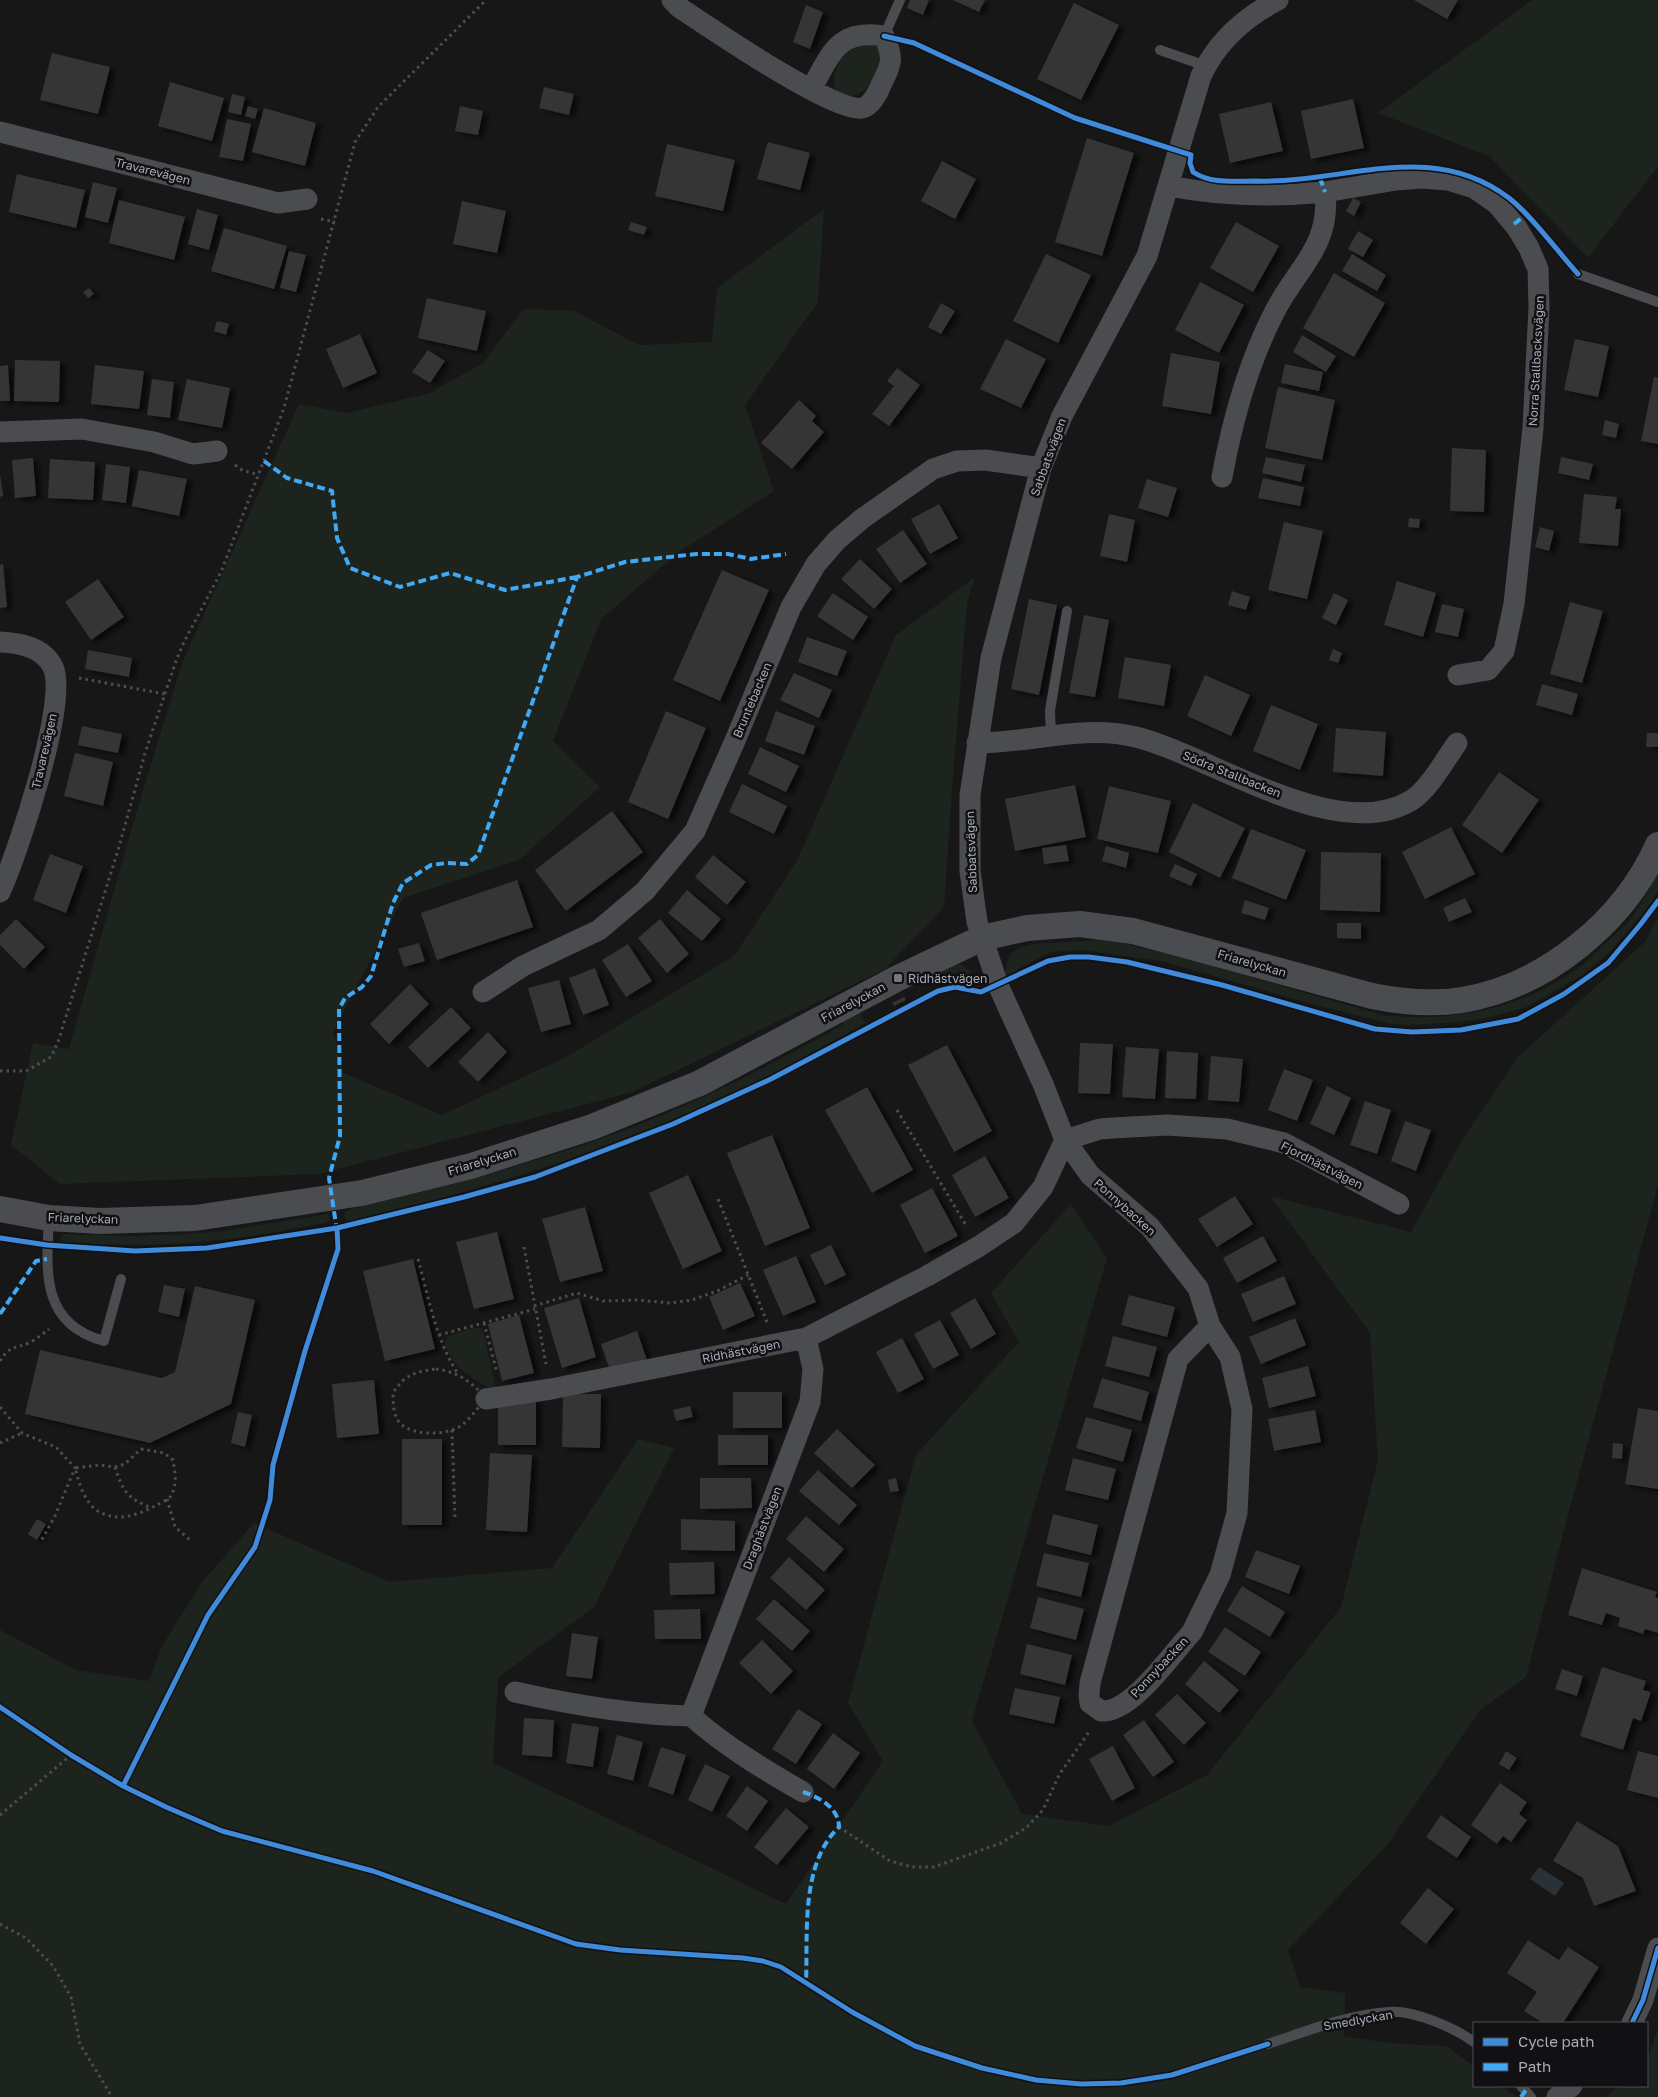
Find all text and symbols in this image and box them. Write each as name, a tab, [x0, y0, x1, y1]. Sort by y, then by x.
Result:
street label: Travarevägen	[114, 154, 192, 188]
street label: Norra Stallbacksvägen	[1525, 295, 1547, 427]
street label: Sabbatsvägen	[1027, 416, 1069, 498]
street label: Bruntebacken	[729, 660, 775, 740]
street label: Travarevägen	[28, 712, 60, 790]
street label: Södra Stallbacken	[1181, 747, 1283, 801]
street label: Sabbatsvägen	[962, 811, 980, 893]
street label: Friarelyckan	[1216, 946, 1288, 980]
place label: Ridhästvägen	[908, 971, 987, 986]
marker: Ridhästvägen	[892, 972, 904, 984]
street label: Friarelyckan	[818, 979, 888, 1025]
street label: Fjordhästvägen	[1278, 1138, 1366, 1192]
street label: Friarelyckan	[446, 1143, 518, 1179]
street label: Ponnybacken	[1091, 1175, 1159, 1239]
street label: Friarelyckan	[47, 1209, 119, 1227]
street label: Ridhästvägen	[701, 1336, 781, 1366]
street label: Draghästvägen	[739, 1484, 785, 1572]
street label: Ponnybacken	[1127, 1633, 1191, 1701]
street label: Smedlyckan	[1322, 2007, 1394, 2033]
legend	[1473, 2022, 1648, 2087]
text: Cycle path	[1518, 2032, 1594, 2050]
text: Path	[1518, 2057, 1551, 2075]

